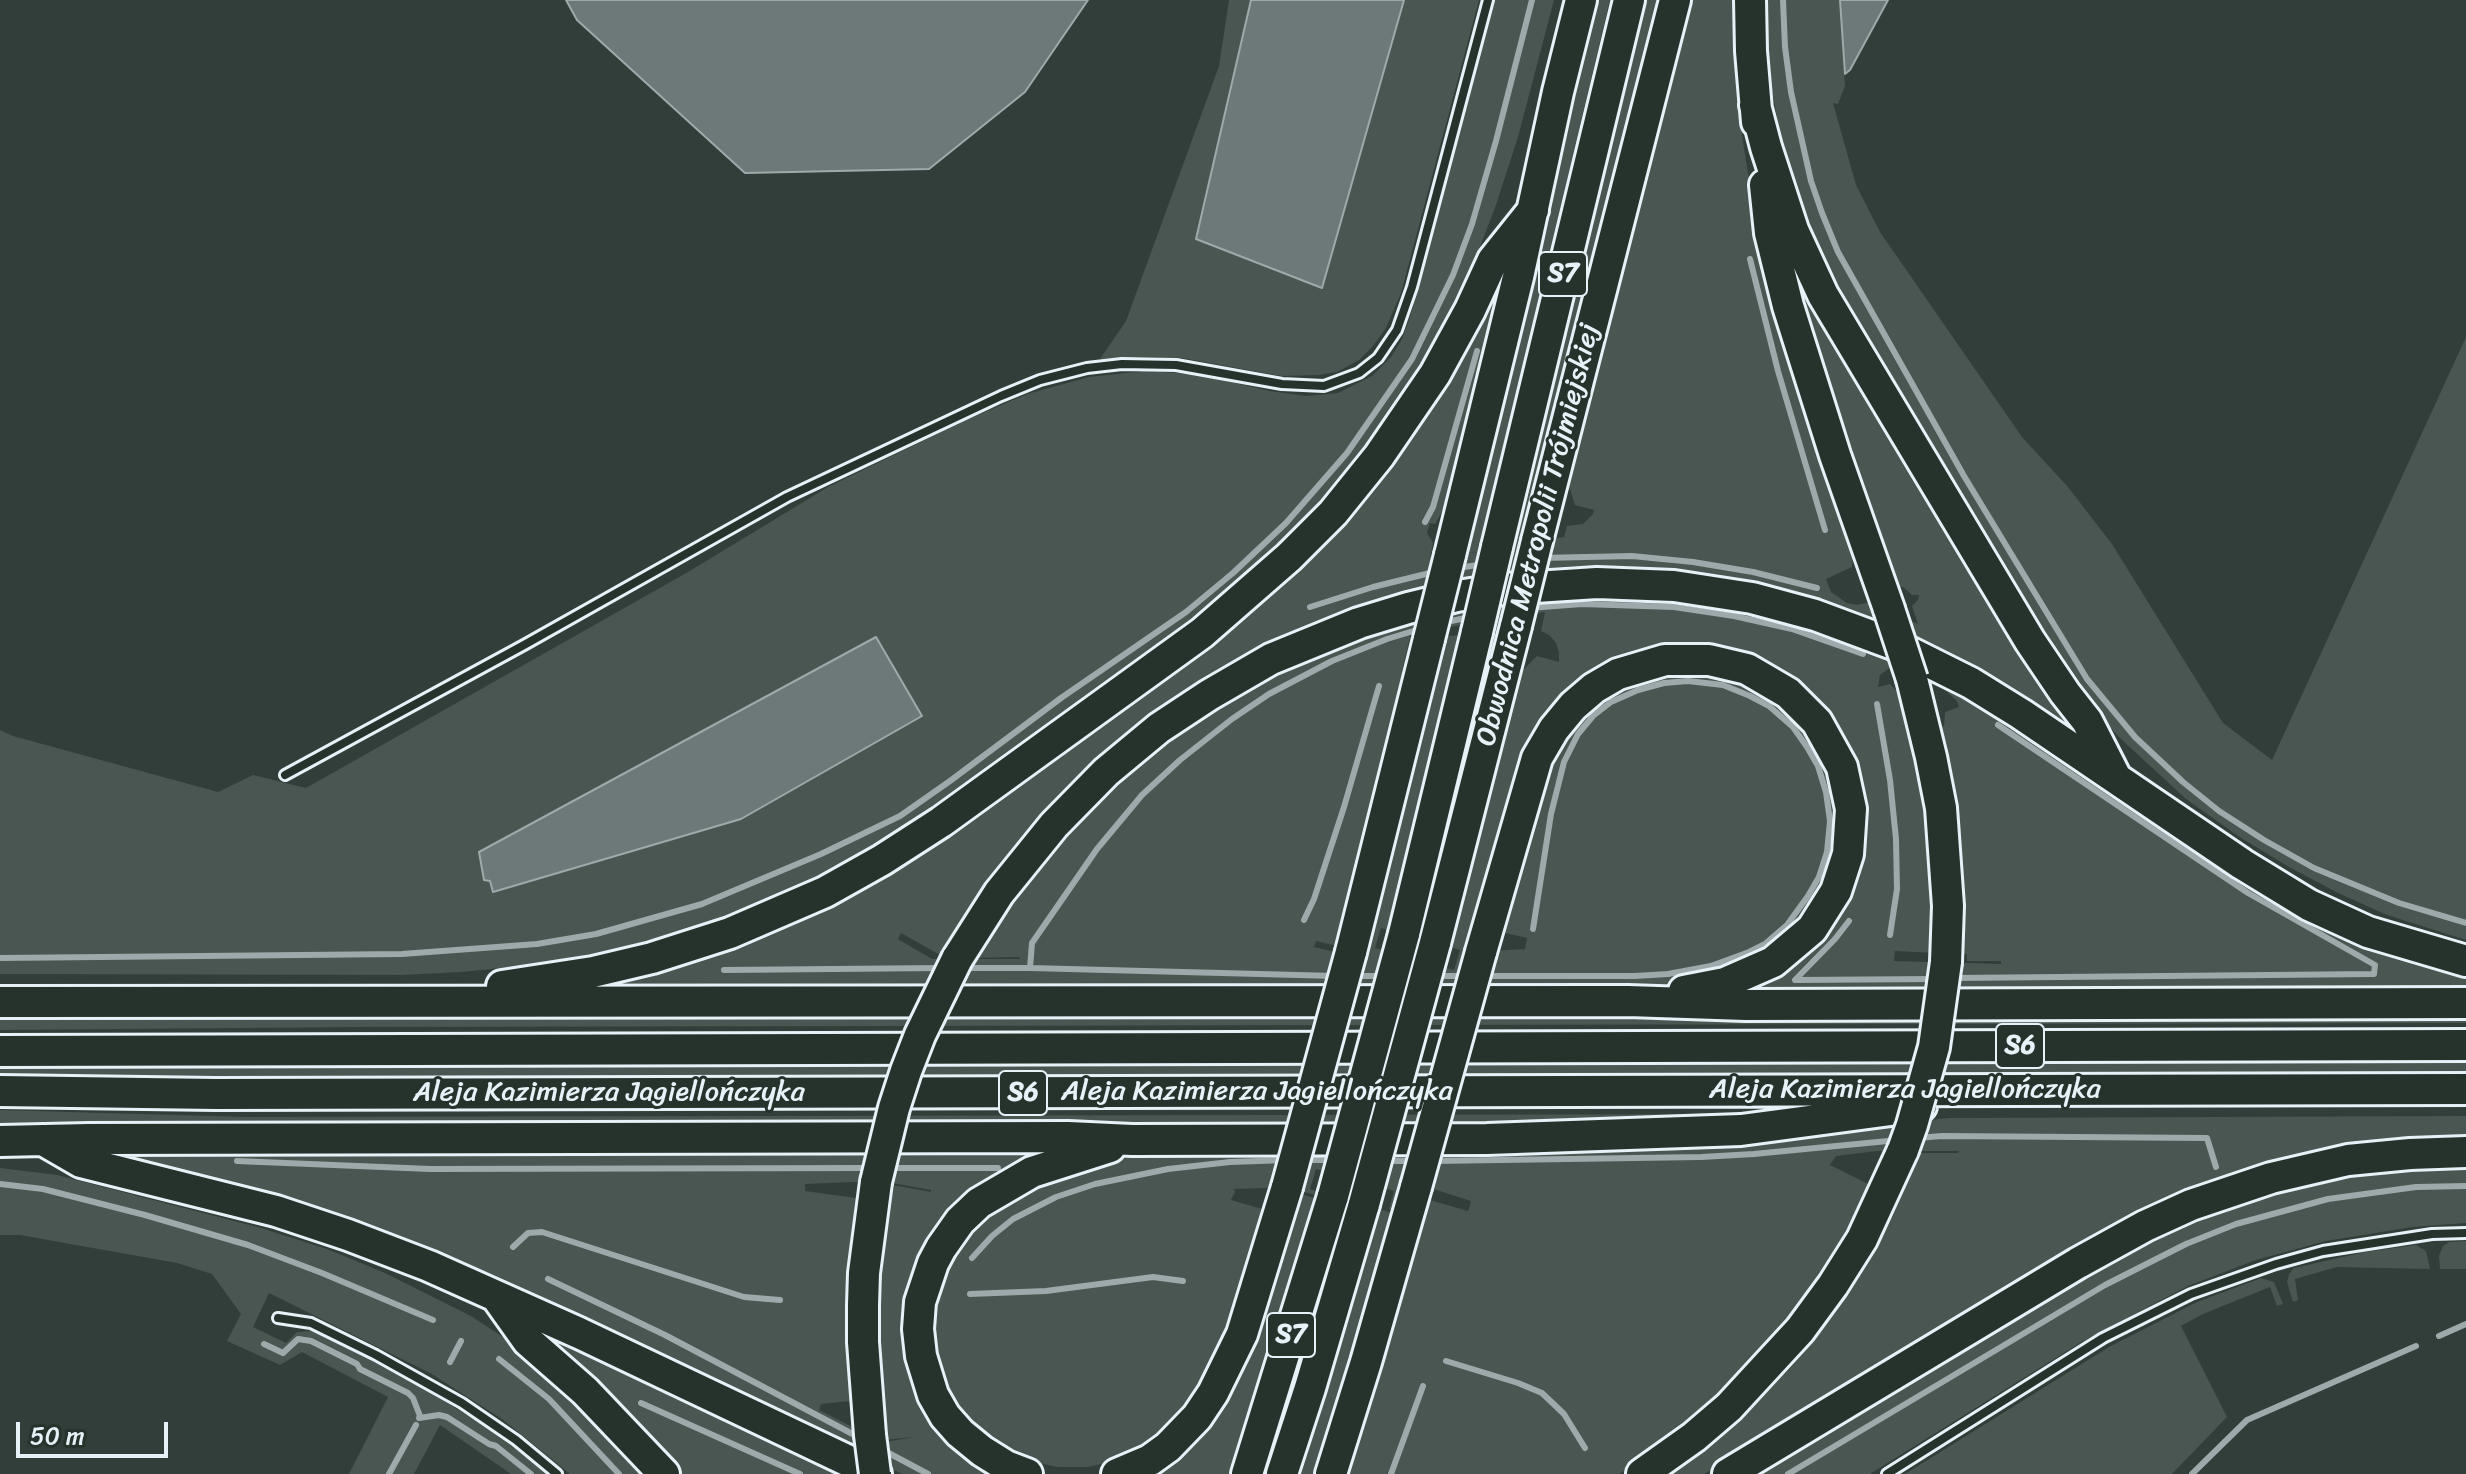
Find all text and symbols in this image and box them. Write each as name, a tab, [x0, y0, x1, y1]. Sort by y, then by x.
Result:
road number: S7	[1539, 252, 1587, 296]
street label: Obwodnica Metropolii Trójmiejskiej	[1470, 320, 1608, 750]
road number: S6	[1996, 1024, 2044, 1068]
road number: S6	[999, 1071, 1047, 1115]
street label: Aleja Kazimierza Jagiellończyka	[1709, 1073, 2101, 1107]
street label: Aleja Kazimierza Jagiellończyka	[1061, 1075, 1453, 1109]
street label: Aleja Kazimierza Jagiellończyka	[413, 1076, 805, 1110]
road number: S7	[1267, 1313, 1315, 1357]
scale bar	[20, 1406, 172, 1456]
text: 50 m	[30, 1415, 85, 1457]

